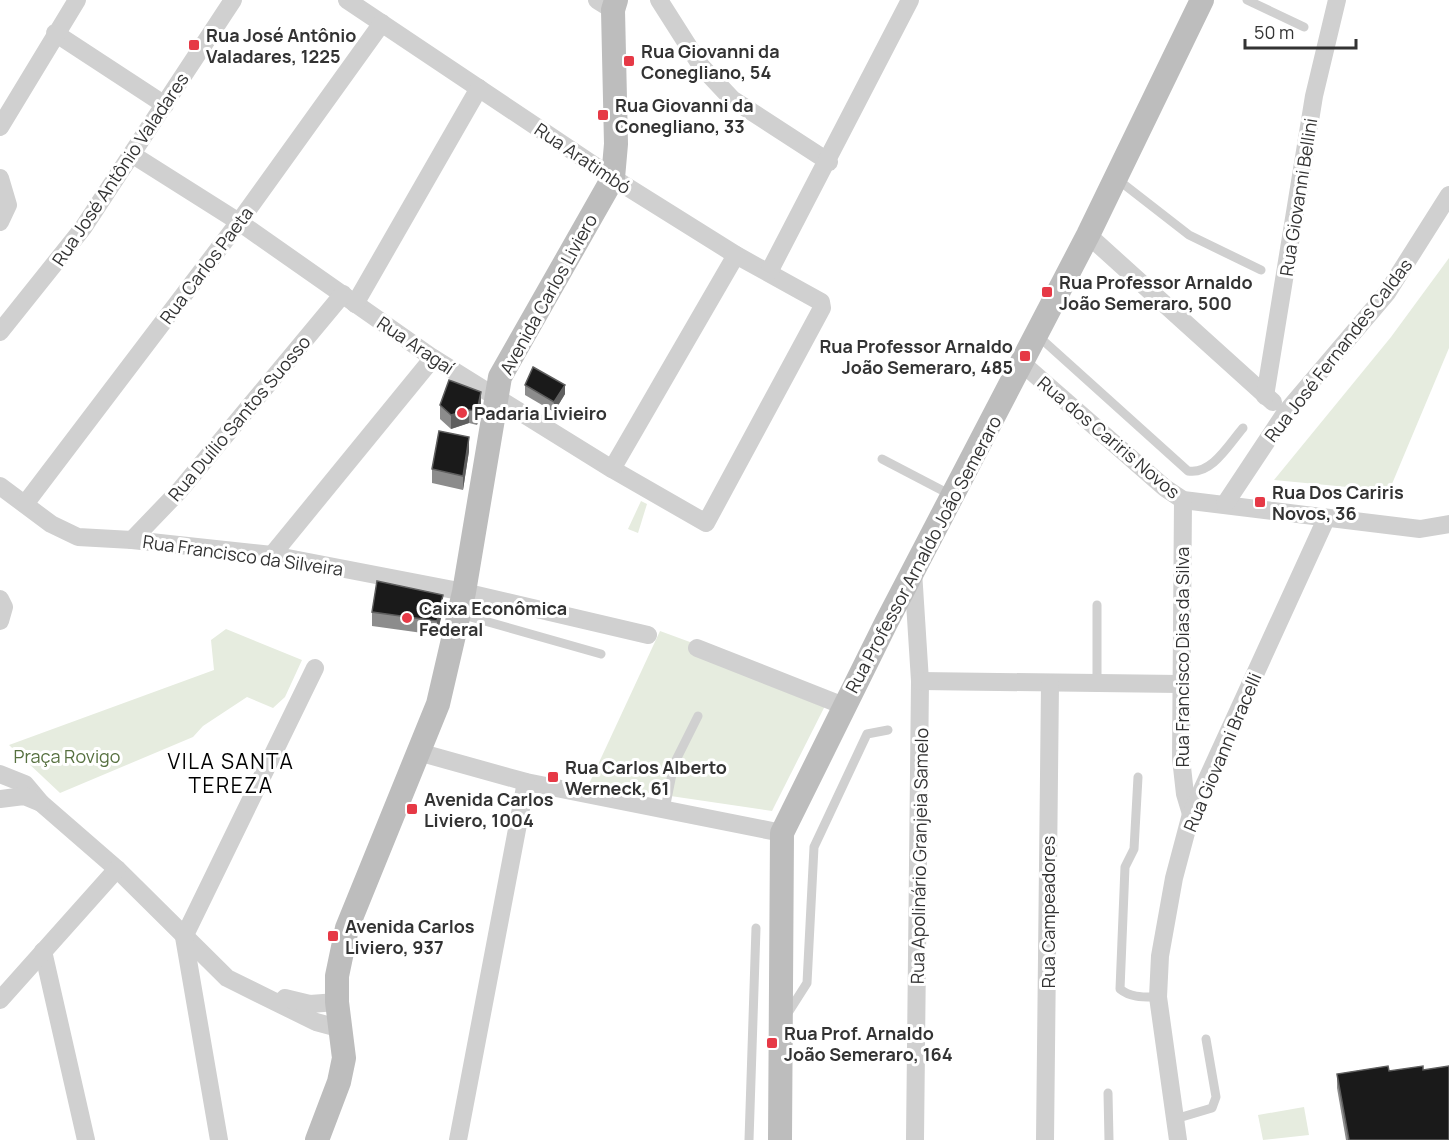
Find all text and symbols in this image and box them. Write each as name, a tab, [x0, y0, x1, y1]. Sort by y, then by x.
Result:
scale bar	[1245, 12, 1356, 50]
text: 50 m	[1254, 20, 1294, 44]
place label: Rua José Antônio Valadares, 1225	[206, 23, 356, 68]
marker: Rua José Antônio Valadares, 1225	[187, 38, 201, 52]
place label: Rua Giovanni da Conegliano, 54	[641, 39, 780, 84]
marker: Rua Giovanni da Conegliano, 54	[622, 54, 636, 68]
street label: Rua José Antônio Valadares	[46, 68, 194, 270]
place label: Rua Giovanni da Conegliano, 33	[615, 93, 754, 138]
marker: Rua Giovanni da Conegliano, 33	[596, 108, 610, 122]
street label: Rua Giovanni Bellini	[1274, 116, 1322, 278]
street label: Rua Aratimbó	[530, 117, 636, 199]
street label: Rua Carlos Paeta	[154, 201, 258, 329]
street label: Avenida Carlos Liviero	[494, 209, 602, 379]
street label: Rua José Fernandes Caldas	[1259, 253, 1417, 447]
place label: Rua Professor Arnaldo João Semeraro, 500	[1059, 270, 1253, 315]
marker: Rua Professor Arnaldo João Semeraro, 500	[1040, 285, 1054, 299]
street label: Rua Aragaí	[373, 310, 459, 380]
street label: Rua Duílio Santos Suosso	[163, 330, 315, 506]
place label: Rua Professor Arnaldo João Semeraro, 485	[819, 334, 1013, 379]
marker: Rua Professor Arnaldo João Semeraro, 485	[1018, 349, 1032, 363]
street label: Rua dos Cariris Novos	[1033, 370, 1185, 504]
place label: Padaria Livieiro	[474, 401, 607, 425]
marker: Padaria Livieiro	[455, 406, 469, 420]
street label: Rua Professor Arnaldo João Semeraro	[839, 411, 1007, 697]
place label: Rua Dos Cariris Novos, 36	[1272, 480, 1404, 525]
marker: Rua Dos Cariris Novos, 36	[1253, 495, 1267, 509]
street label: Rua Francisco da Silveira	[141, 529, 345, 581]
street label: Rua Francisco Dias da Silva	[1170, 547, 1194, 767]
place label: Caixa Econômica Federal	[419, 596, 567, 641]
marker: Caixa Econômica Federal	[400, 611, 414, 625]
street label: Rua Giovanni Bracelli	[1178, 669, 1266, 835]
street label: Rua Apolinário Granjeia Samelo	[905, 728, 933, 984]
park label: Praça Rovigo	[14, 744, 120, 768]
district label: VILA SANTA TEREZA	[168, 747, 294, 799]
place label: Rua Carlos Alberto Werneck, 61	[565, 755, 727, 800]
marker: Rua Carlos Alberto Werneck, 61	[546, 770, 560, 784]
place label: Avenida Carlos Liviero, 1004	[424, 787, 554, 832]
marker: Avenida Carlos Liviero, 1004	[405, 802, 419, 816]
street label: Rua Campeadores	[1036, 836, 1060, 988]
place label: Avenida Carlos Liviero, 937	[345, 914, 475, 959]
marker: Avenida Carlos Liviero, 937	[326, 929, 340, 943]
place label: Rua Prof. Arnaldo João Semeraro, 164	[784, 1021, 953, 1066]
marker: Rua Prof. Arnaldo João Semeraro, 164	[765, 1036, 779, 1050]

